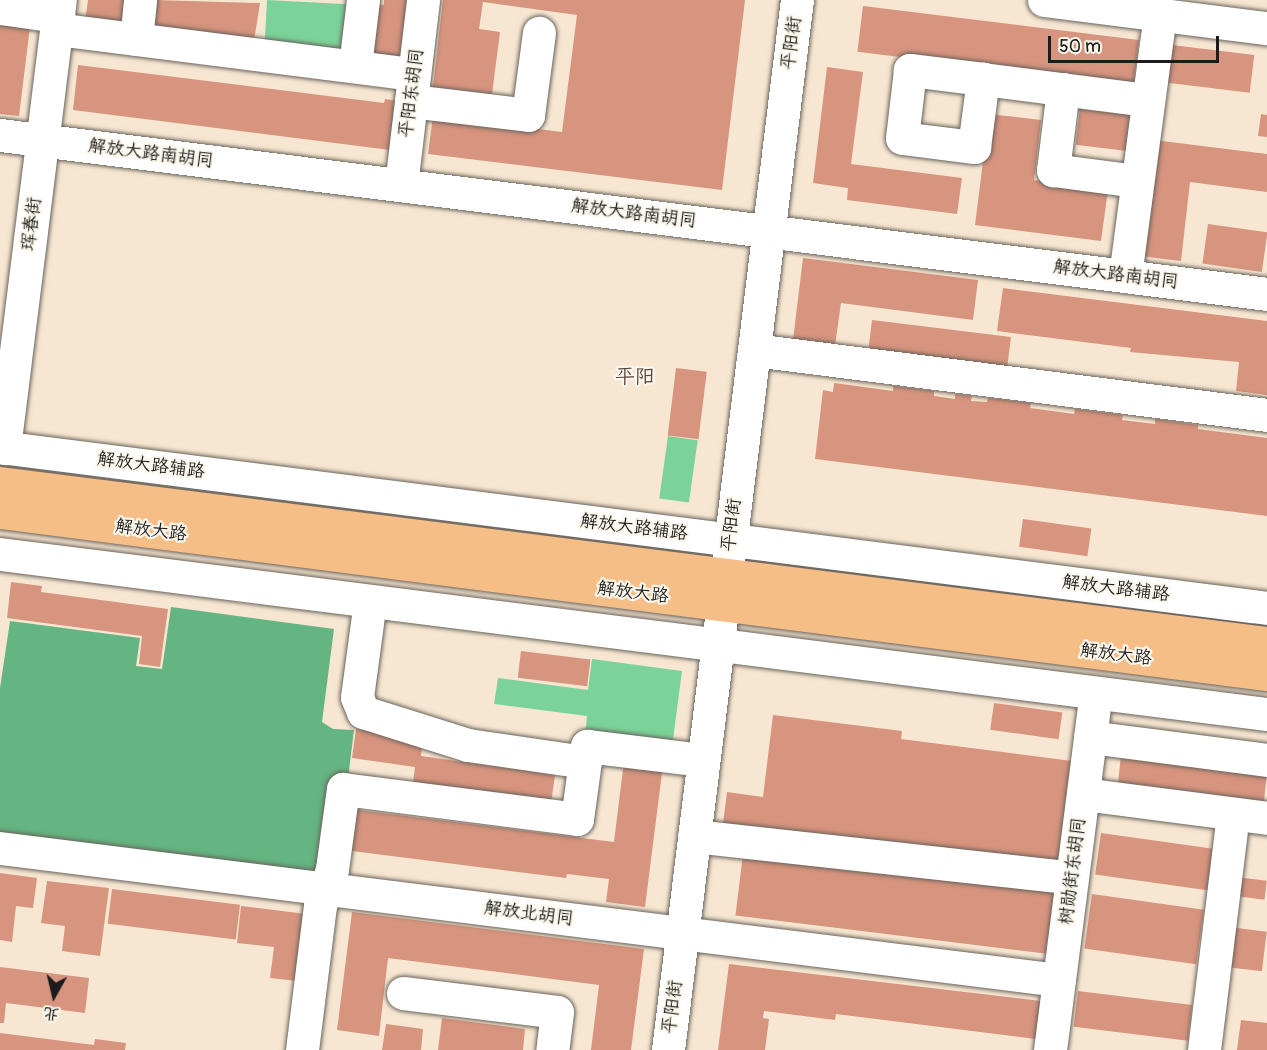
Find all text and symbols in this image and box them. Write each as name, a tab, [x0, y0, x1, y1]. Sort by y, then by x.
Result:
street label: 平阳街	[778, 15, 806, 71]
scale bar	[1051, 24, 1222, 62]
text: 50 m	[1059, 35, 1101, 58]
street label: 平阳东胡同	[396, 47, 428, 139]
street label: 解放大路南胡同	[87, 136, 215, 172]
street label: 珲春街	[18, 196, 46, 252]
street label: 解放大路南胡同	[570, 196, 698, 232]
street label: 解放大路南胡同	[1052, 257, 1180, 293]
district label: 平阳	[615, 364, 655, 388]
street label: 解放大路辅路	[96, 449, 206, 483]
street label: 平阳街	[718, 497, 746, 553]
street label: 解放大路辅路	[579, 511, 689, 545]
street label: 解放大路	[114, 516, 188, 546]
street label: 解放大路辅路	[1061, 572, 1171, 606]
street label: 解放大路	[596, 578, 670, 608]
street label: 解放大路	[1079, 640, 1153, 670]
street label: 树勋街东胡同	[1056, 816, 1090, 926]
street label: 解放北胡同	[483, 898, 575, 930]
north arrow	[24, 966, 84, 1026]
street label: 平阳街	[659, 979, 687, 1035]
text: 北	[42, 1003, 61, 1025]

